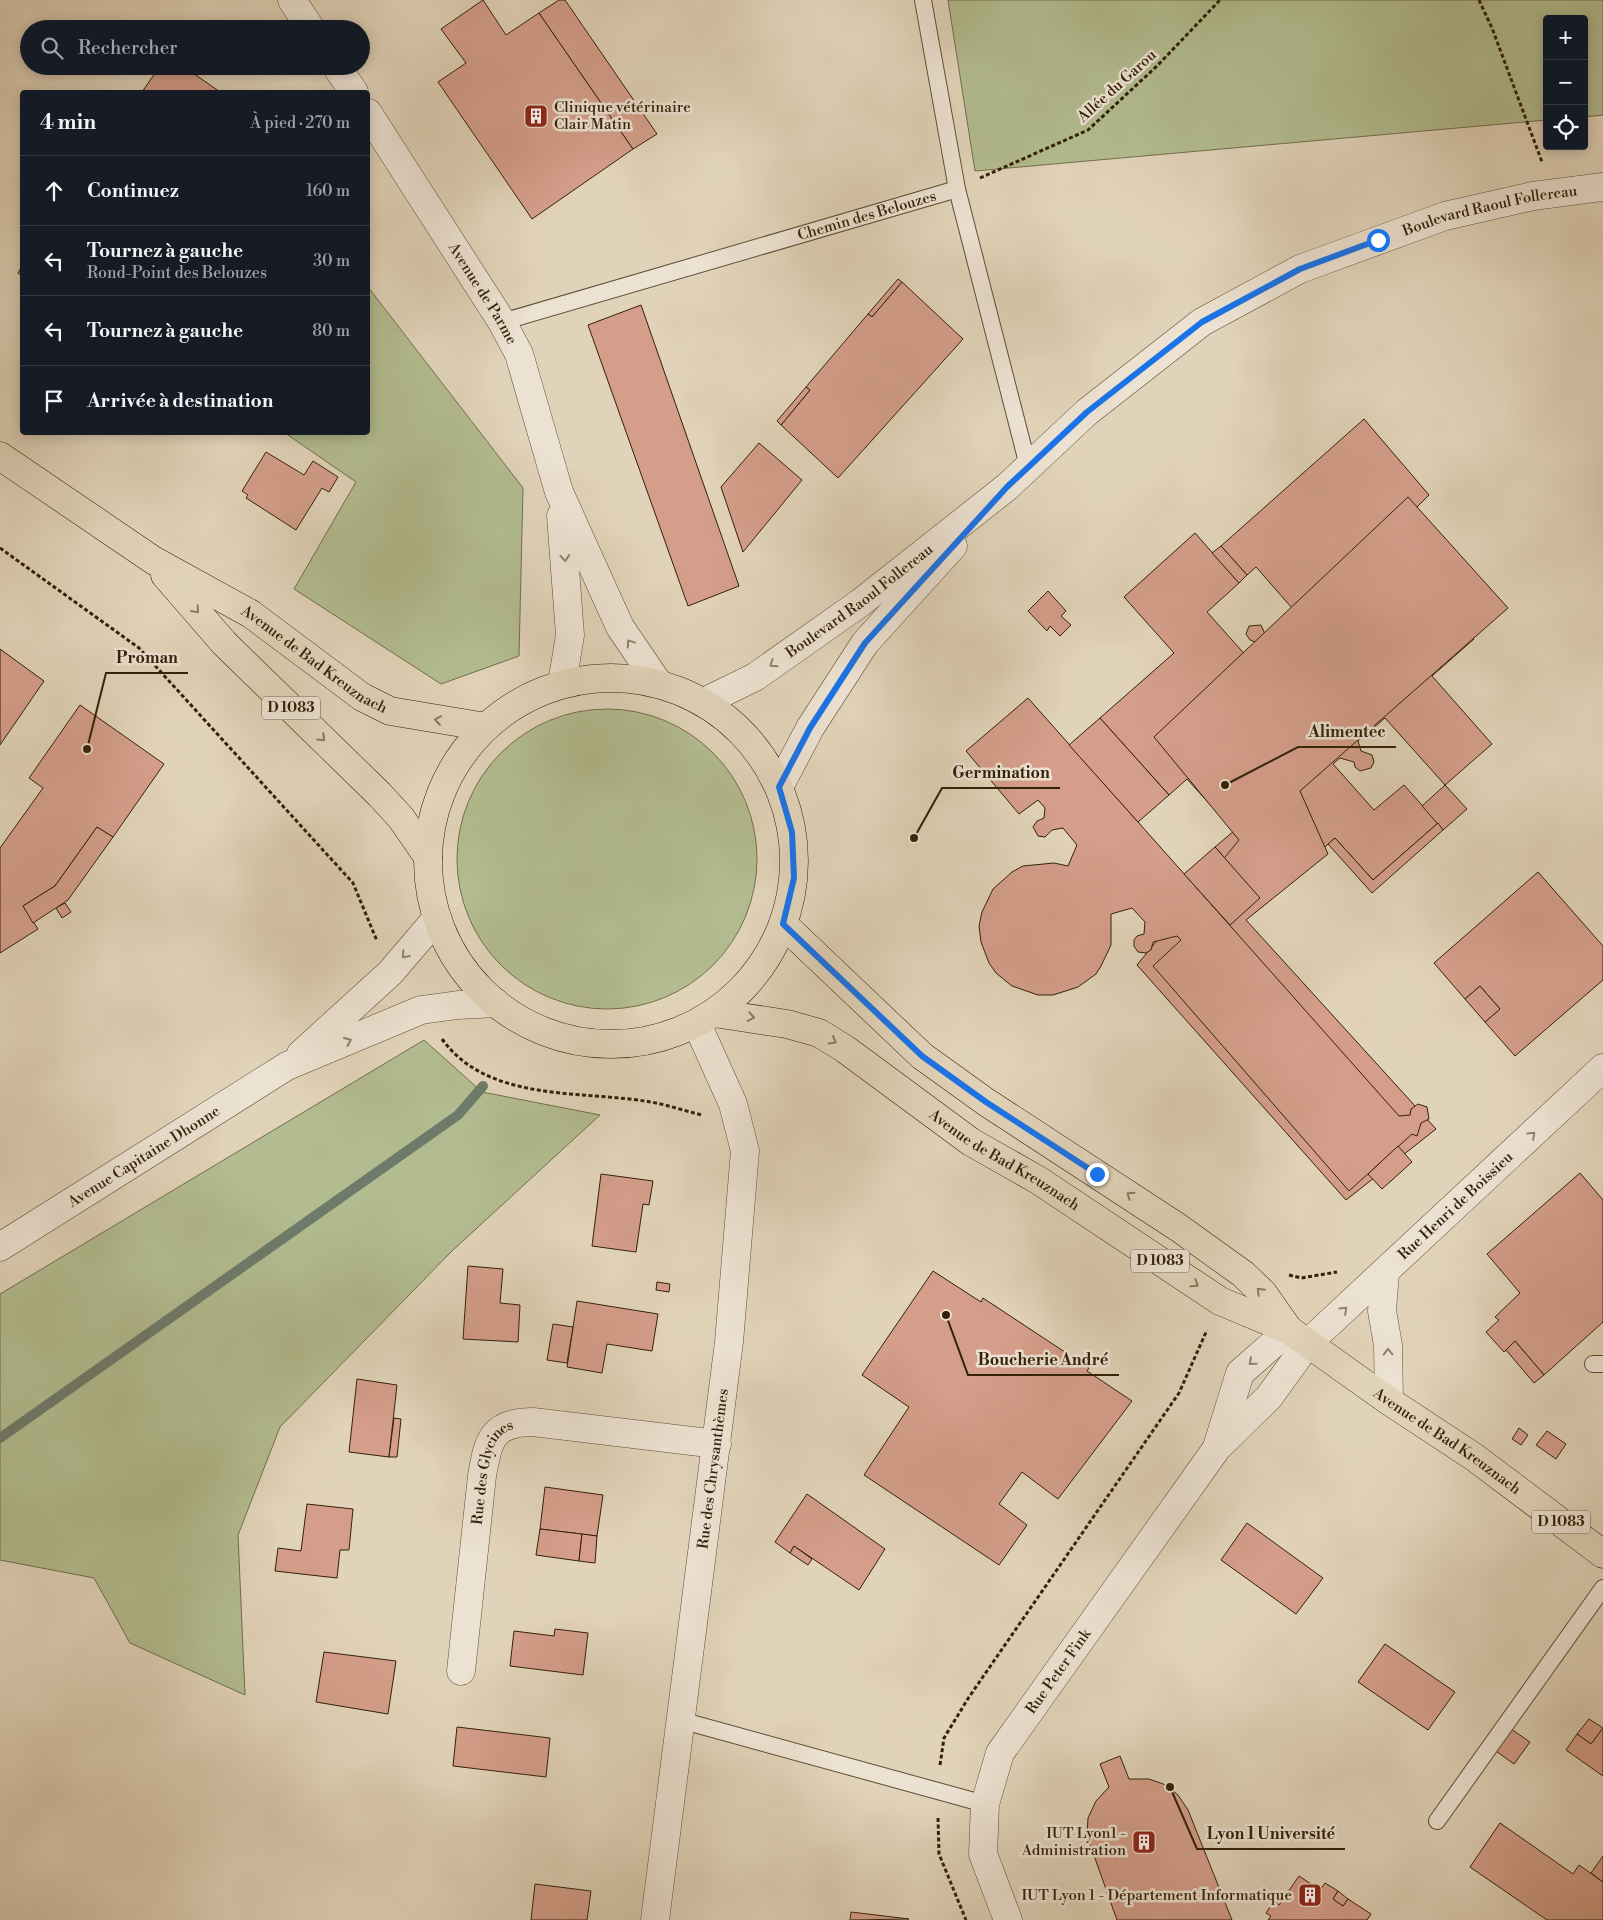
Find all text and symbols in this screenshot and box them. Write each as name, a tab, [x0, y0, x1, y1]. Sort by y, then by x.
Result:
map controls	[1543, 15, 1588, 150]
button: +	[1543, 15, 1588, 60]
search box	[20, 20, 370, 75]
icon: search	[38, 34, 66, 62]
text: Rechercher	[78, 36, 177, 60]
street label: Allée du Garou	[1073, 45, 1161, 127]
button: −	[1543, 60, 1588, 105]
place label: Clinique vétérinaire Clair Matin	[554, 98, 691, 134]
building icon: Clinique vétérinaire Clair Matin	[523, 103, 549, 129]
button: locate	[1543, 105, 1588, 150]
text: 4 min	[40, 110, 96, 136]
text: À pied · 270 m	[250, 113, 350, 133]
icon: ahead	[40, 177, 68, 205]
text: Continuez	[87, 179, 179, 203]
text: 160 m	[306, 181, 350, 201]
street label: Boulevard Raoul Follereau	[1399, 181, 1579, 241]
street label: Chemin des Belouzes	[795, 186, 938, 245]
route start	[1367, 229, 1390, 252]
street label: Avenue de Parme	[444, 238, 522, 348]
text: Tournez à gauche	[87, 239, 243, 263]
icon: left	[40, 247, 68, 275]
text: 30 m	[313, 251, 350, 271]
text: Rond-Point des Belouzes	[87, 263, 267, 283]
icon: left	[40, 317, 68, 345]
text: Tournez à gauche	[87, 319, 243, 343]
text: 80 m	[312, 321, 350, 341]
icon: arrive	[40, 387, 68, 415]
text: Arrivée à destination	[87, 389, 273, 413]
street label: Boulevard Raoul Follereau	[781, 539, 937, 663]
one-way arrow	[559, 554, 570, 562]
street label: Avenue de Bad Kreuznach	[237, 601, 391, 718]
one-way arrow	[190, 605, 199, 614]
one-way arrow	[627, 639, 636, 648]
callout: Proman	[106, 642, 188, 673]
text: Proman	[116, 648, 178, 668]
one-way arrow	[769, 658, 779, 667]
road number: D 1083	[262, 696, 320, 720]
one-way arrow	[434, 715, 442, 726]
callout: Alimentec	[1298, 716, 1396, 747]
text: Alimentec	[1307, 722, 1386, 742]
one-way arrow	[317, 733, 326, 742]
callout: Germination	[942, 757, 1060, 788]
text: Germination	[952, 763, 1050, 783]
one-way arrow	[402, 949, 411, 958]
one-way arrow	[747, 1012, 755, 1022]
one-way arrow	[827, 1035, 836, 1045]
one-way arrow	[343, 1036, 352, 1047]
street label: Avenue Capitaine Dhonne	[63, 1101, 223, 1212]
street label: Avenue de Bad Kreuznach	[924, 1104, 1084, 1215]
one-way arrow	[1526, 1132, 1535, 1141]
street label: Rue Henri de Boissieu	[1394, 1147, 1517, 1264]
route end	[1086, 1163, 1109, 1186]
one-way arrow	[1126, 1192, 1135, 1201]
road number: D 1083	[1131, 1250, 1189, 1272]
one-way arrow	[1190, 1278, 1199, 1287]
one-way arrow	[1257, 1288, 1266, 1297]
one-way arrow	[1338, 1307, 1347, 1316]
callout: Boucherie André	[968, 1344, 1119, 1375]
one-way arrow	[1383, 1348, 1393, 1356]
text: Boucherie André	[978, 1350, 1109, 1370]
one-way arrow	[1249, 1356, 1258, 1365]
street label: Avenue de Bad Kreuznach	[1369, 1383, 1525, 1499]
street label: Rue des Chrysanthèmes	[693, 1387, 732, 1550]
street label: Rue des Glycines	[467, 1415, 516, 1526]
road number: D 1083	[1532, 1510, 1590, 1534]
street label: Rue Peter Fink	[1021, 1624, 1096, 1718]
callout: Lyon 1 Université	[1197, 1818, 1345, 1849]
place label: IUT Lyon1 - Administration	[1021, 1824, 1126, 1860]
text: Lyon 1 Université	[1207, 1824, 1336, 1844]
building icon: IUT Lyon1 - Administration	[1131, 1829, 1157, 1855]
building icon: IUT Lyon 1 - Département Informatique	[1297, 1882, 1323, 1908]
place label: IUT Lyon 1 - Département Informatique	[1021, 1886, 1292, 1905]

